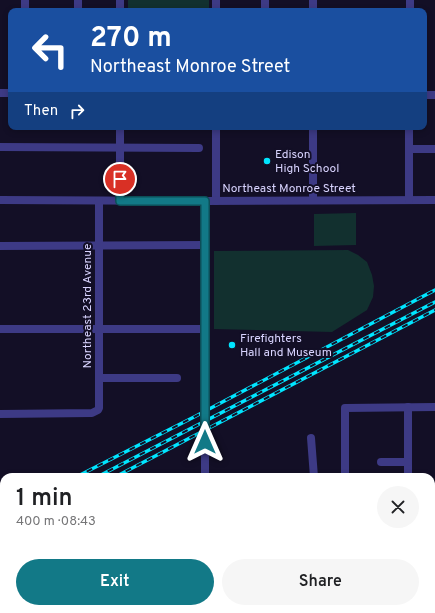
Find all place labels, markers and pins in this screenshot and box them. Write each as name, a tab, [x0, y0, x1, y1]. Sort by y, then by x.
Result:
place label: Edison High School	[275, 147, 339, 177]
marker: Edison High School	[262, 156, 272, 166]
pin	[103, 162, 137, 196]
place label: Firefighters Hall and Museum	[240, 331, 332, 361]
marker: Firefighters Hall and Museum	[227, 340, 237, 350]

